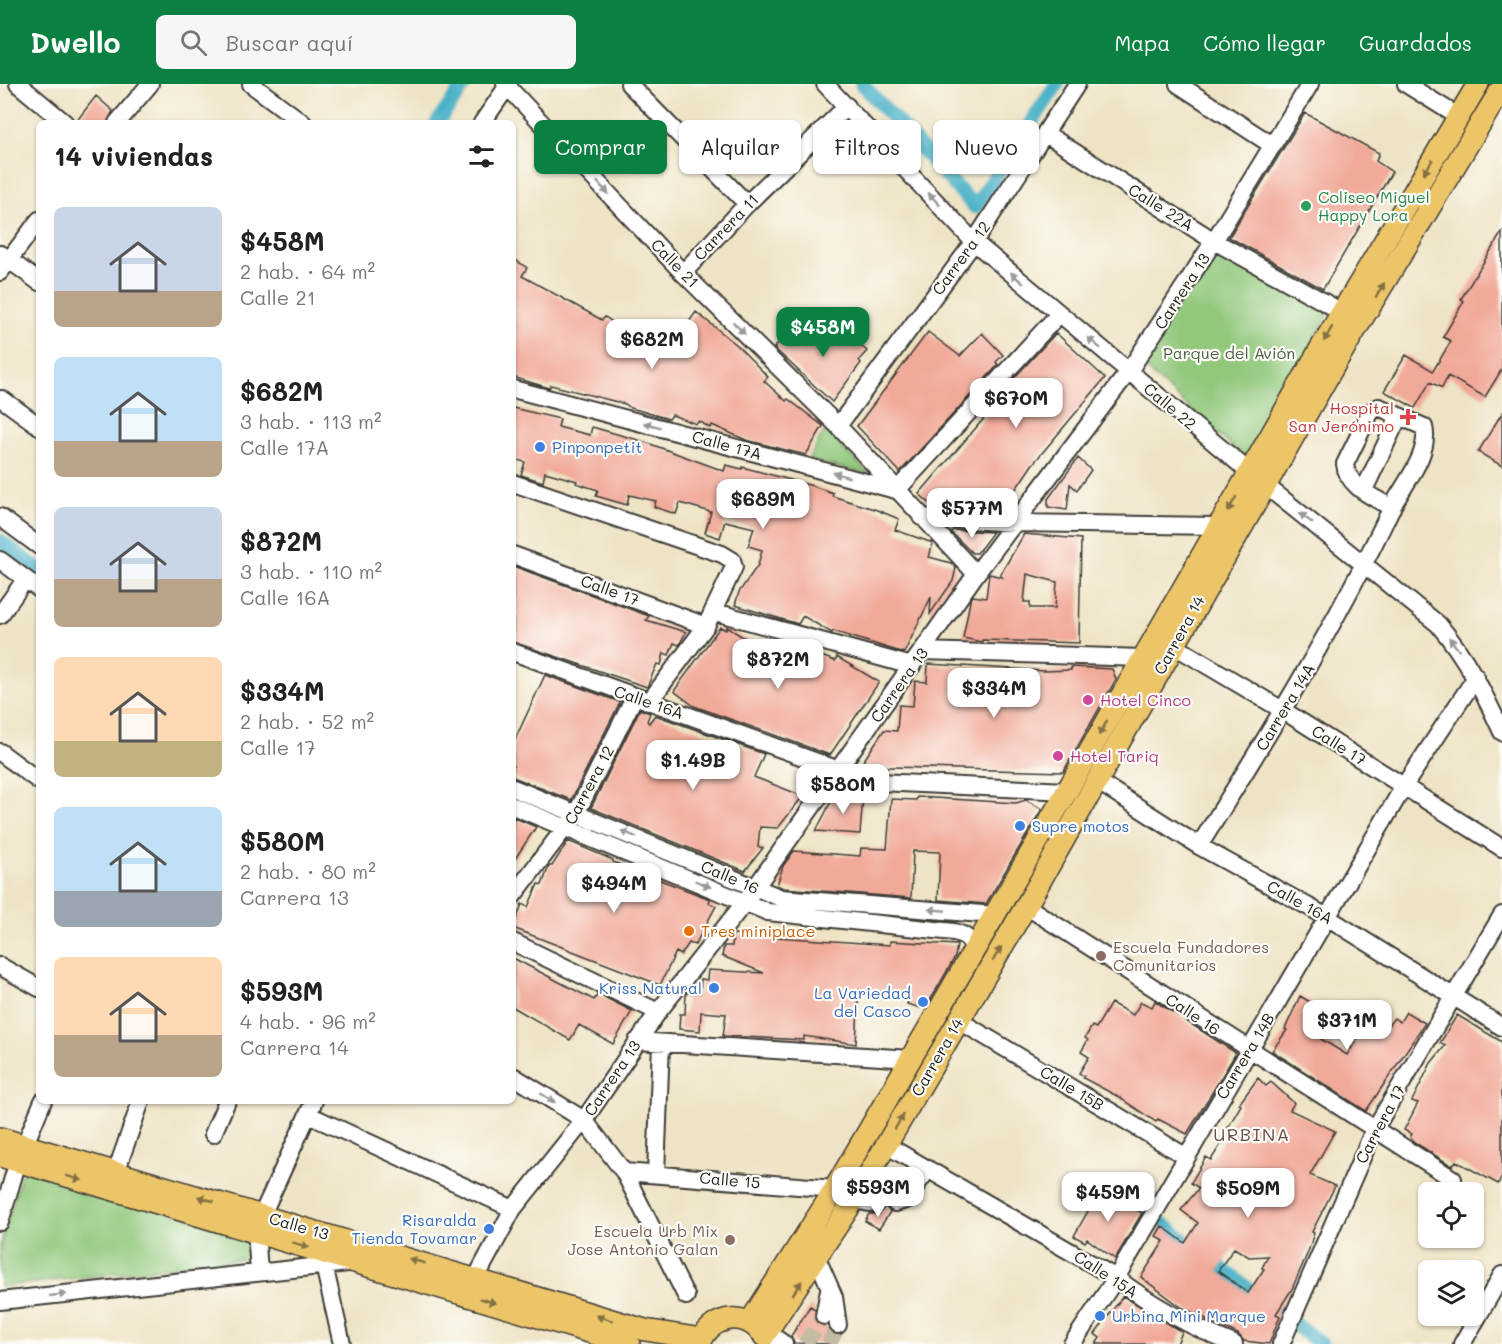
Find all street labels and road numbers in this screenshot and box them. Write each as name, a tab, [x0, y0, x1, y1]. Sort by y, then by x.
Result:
street label: Calle 22A	[1125, 178, 1198, 235]
street label: Carrera 11	[689, 189, 763, 264]
street label: Carrera 12	[927, 217, 995, 299]
street label: Calle 21	[647, 234, 704, 292]
street label: Carrera 13	[1149, 249, 1214, 333]
street label: Calle 22	[1140, 378, 1201, 434]
street label: Calle 17A	[690, 425, 764, 464]
street label: Calle 17	[578, 569, 642, 610]
street label: Carrera 14	[1148, 591, 1209, 678]
street label: Carrera 13	[865, 643, 932, 726]
street label: Carrera 14A	[1250, 659, 1319, 754]
street label: Calle 16A	[612, 680, 687, 723]
street label: Calle 17	[1308, 720, 1371, 770]
street label: Carrera 12	[559, 742, 618, 828]
street label: Calle 16	[698, 855, 762, 898]
street label: Calle 16A	[1264, 875, 1337, 928]
street label: Calle 16	[1162, 988, 1225, 1039]
street label: Carrera 14B	[1211, 1009, 1279, 1103]
street label: Carrera 14	[906, 1013, 968, 1100]
street label: Carrera 13	[579, 1036, 645, 1120]
street label: Calle 15B	[1036, 1060, 1108, 1115]
street label: Carrera 17	[1350, 1081, 1409, 1167]
street label: Calle 15	[699, 1166, 761, 1193]
street label: Calle 13	[267, 1207, 331, 1244]
street label: Calle 15A	[1070, 1245, 1142, 1302]

